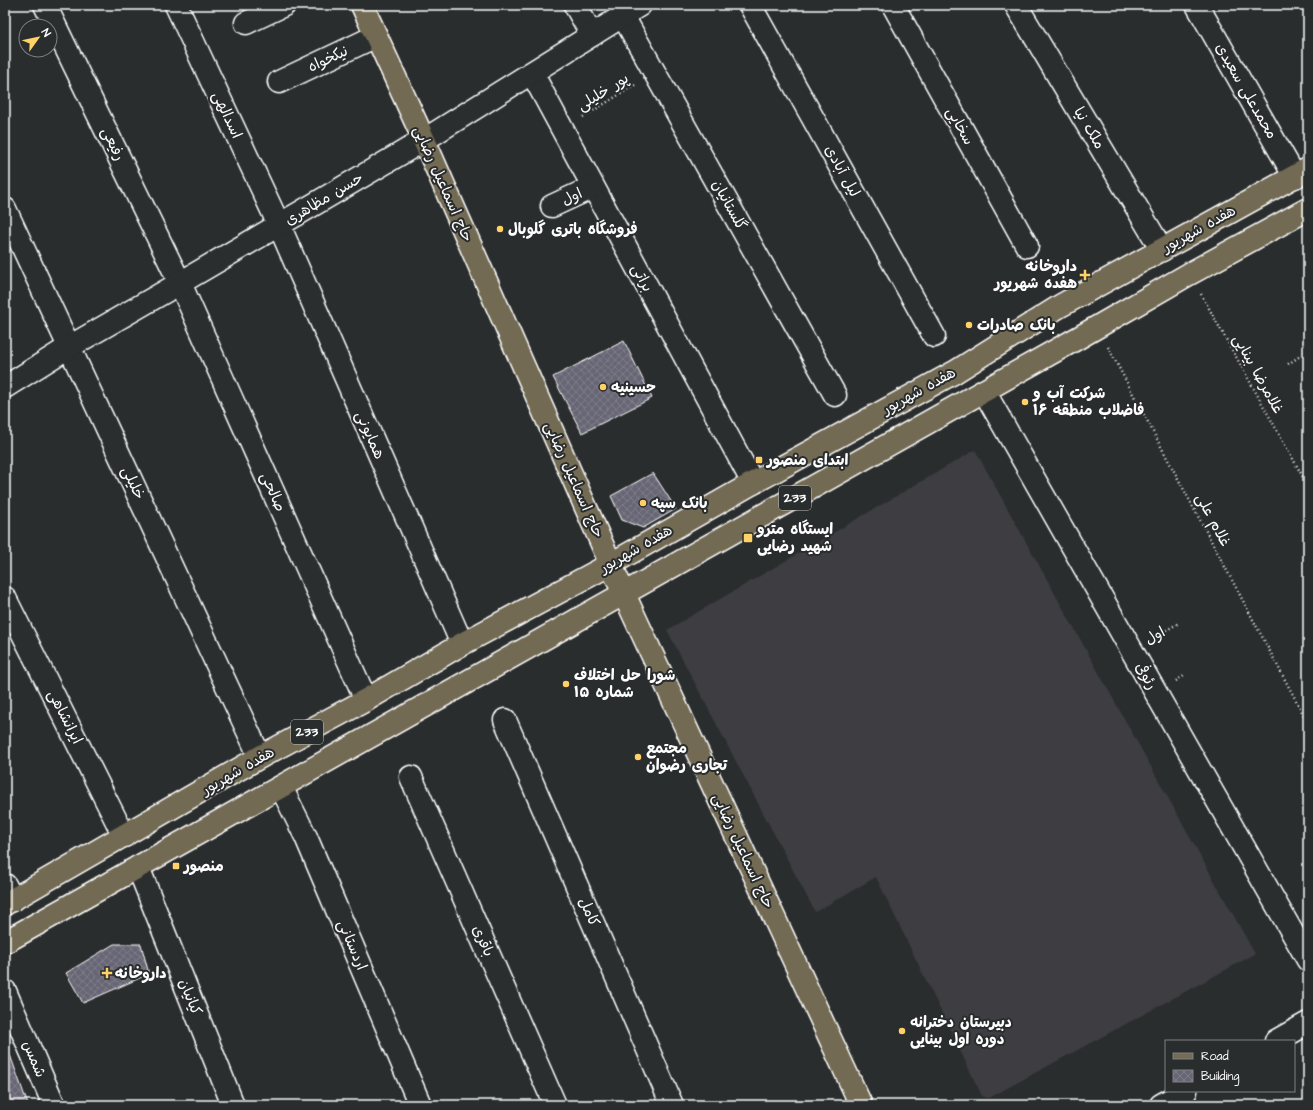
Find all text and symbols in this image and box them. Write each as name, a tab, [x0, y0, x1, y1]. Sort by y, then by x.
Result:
north arrow	[18, 18, 58, 58]
text: N	[38, 26, 54, 40]
street label: محمدعلی سعیدی	[1210, 39, 1282, 143]
street label: نیکخواه	[304, 41, 352, 77]
street label: پور خلیلی	[573, 68, 633, 116]
street label: اسدالهی	[207, 88, 247, 142]
street label: سخایی	[941, 103, 979, 149]
street label: ملک نیا	[1068, 103, 1110, 153]
street label: حاج اسماعیل رضایی	[408, 123, 478, 245]
street label: رفیعی	[96, 124, 130, 164]
street label: لیل آبادی	[819, 141, 865, 201]
street label: حسن مظاهری	[281, 167, 367, 231]
street label: گلستانیان	[706, 176, 752, 234]
street label: اول	[558, 183, 586, 211]
street label: هفده شهریور	[1158, 200, 1240, 258]
place label: فروشگاه باتری گلوبال	[508, 219, 638, 240]
marker: فروشگاه باتری گلوبال	[495, 224, 505, 234]
place label: داروخانه هفده شهریور	[993, 256, 1077, 294]
street label: براتی	[626, 260, 658, 296]
marker: داروخانه هفده شهریور	[1080, 270, 1090, 280]
place label: بانک صادرات	[977, 315, 1056, 336]
marker: بانک صادرات	[964, 320, 974, 330]
street label: غلامرضا بینایی	[1228, 331, 1288, 417]
street label: هفده شهریور	[878, 362, 960, 420]
place label: حسینیه	[611, 377, 656, 398]
marker: حسینیه	[598, 382, 608, 392]
place label: شرکت آب و فاضلاب منطقه ۱۶	[1032, 383, 1144, 421]
marker: شرکت آب و فاضلاب منطقه ۱۶	[1020, 397, 1030, 407]
street label: همایونی	[350, 408, 390, 462]
street label: حاج اسماعیل رضایی	[539, 419, 609, 541]
place label: ابتدای منصور	[765, 450, 849, 471]
marker: ابتدای منصور	[754, 455, 764, 465]
street label: خلیلی	[116, 463, 150, 503]
street label: صالحی	[255, 469, 291, 515]
road number: 233	[779, 486, 811, 510]
street label: غلام علی	[1190, 490, 1236, 550]
place label: بانک سپه	[651, 493, 708, 514]
marker: بانک سپه	[638, 498, 648, 508]
place label: ایستگاه مترو شهید رضایی	[756, 519, 833, 557]
street label: هفده شهریور	[595, 520, 676, 579]
marker: ایستگاه مترو شهید رضایی	[742, 532, 754, 544]
street label: اول	[1141, 622, 1169, 650]
street label: رئوفی	[1130, 658, 1162, 694]
place label: شورا حل اختلاف شماره ۱۵	[574, 665, 675, 703]
marker: شورا حل اختلاف شماره ۱۵	[561, 679, 571, 689]
street label: ایرانشاهی	[42, 686, 88, 748]
road number: 233	[291, 720, 323, 744]
place label: مجتمع تجاری رضوان	[646, 738, 728, 776]
street label: هفده شهریور	[197, 742, 278, 801]
marker: مجتمع تجاری رضوان	[633, 752, 643, 762]
street label: حاج اسماعیل رضایی	[707, 790, 779, 912]
place label: منصور	[182, 856, 224, 877]
marker: منصور	[171, 861, 181, 871]
street label: کامل	[573, 894, 605, 930]
street label: اردستانی	[332, 917, 372, 973]
street label: باقری	[467, 922, 499, 960]
place label: داروخانه	[115, 963, 167, 984]
marker: داروخانه	[102, 968, 112, 978]
street label: کیانیان	[173, 976, 207, 1018]
place label: دبیرستان دخترانه دوره اول بینایی	[910, 1012, 1012, 1050]
marker: دبیرستان دخترانه دوره اول بینایی	[897, 1026, 907, 1036]
street label: شمس	[17, 1037, 51, 1081]
legend	[1165, 1040, 1295, 1092]
text: Road	[1201, 1048, 1229, 1065]
text: Building	[1201, 1068, 1239, 1086]

